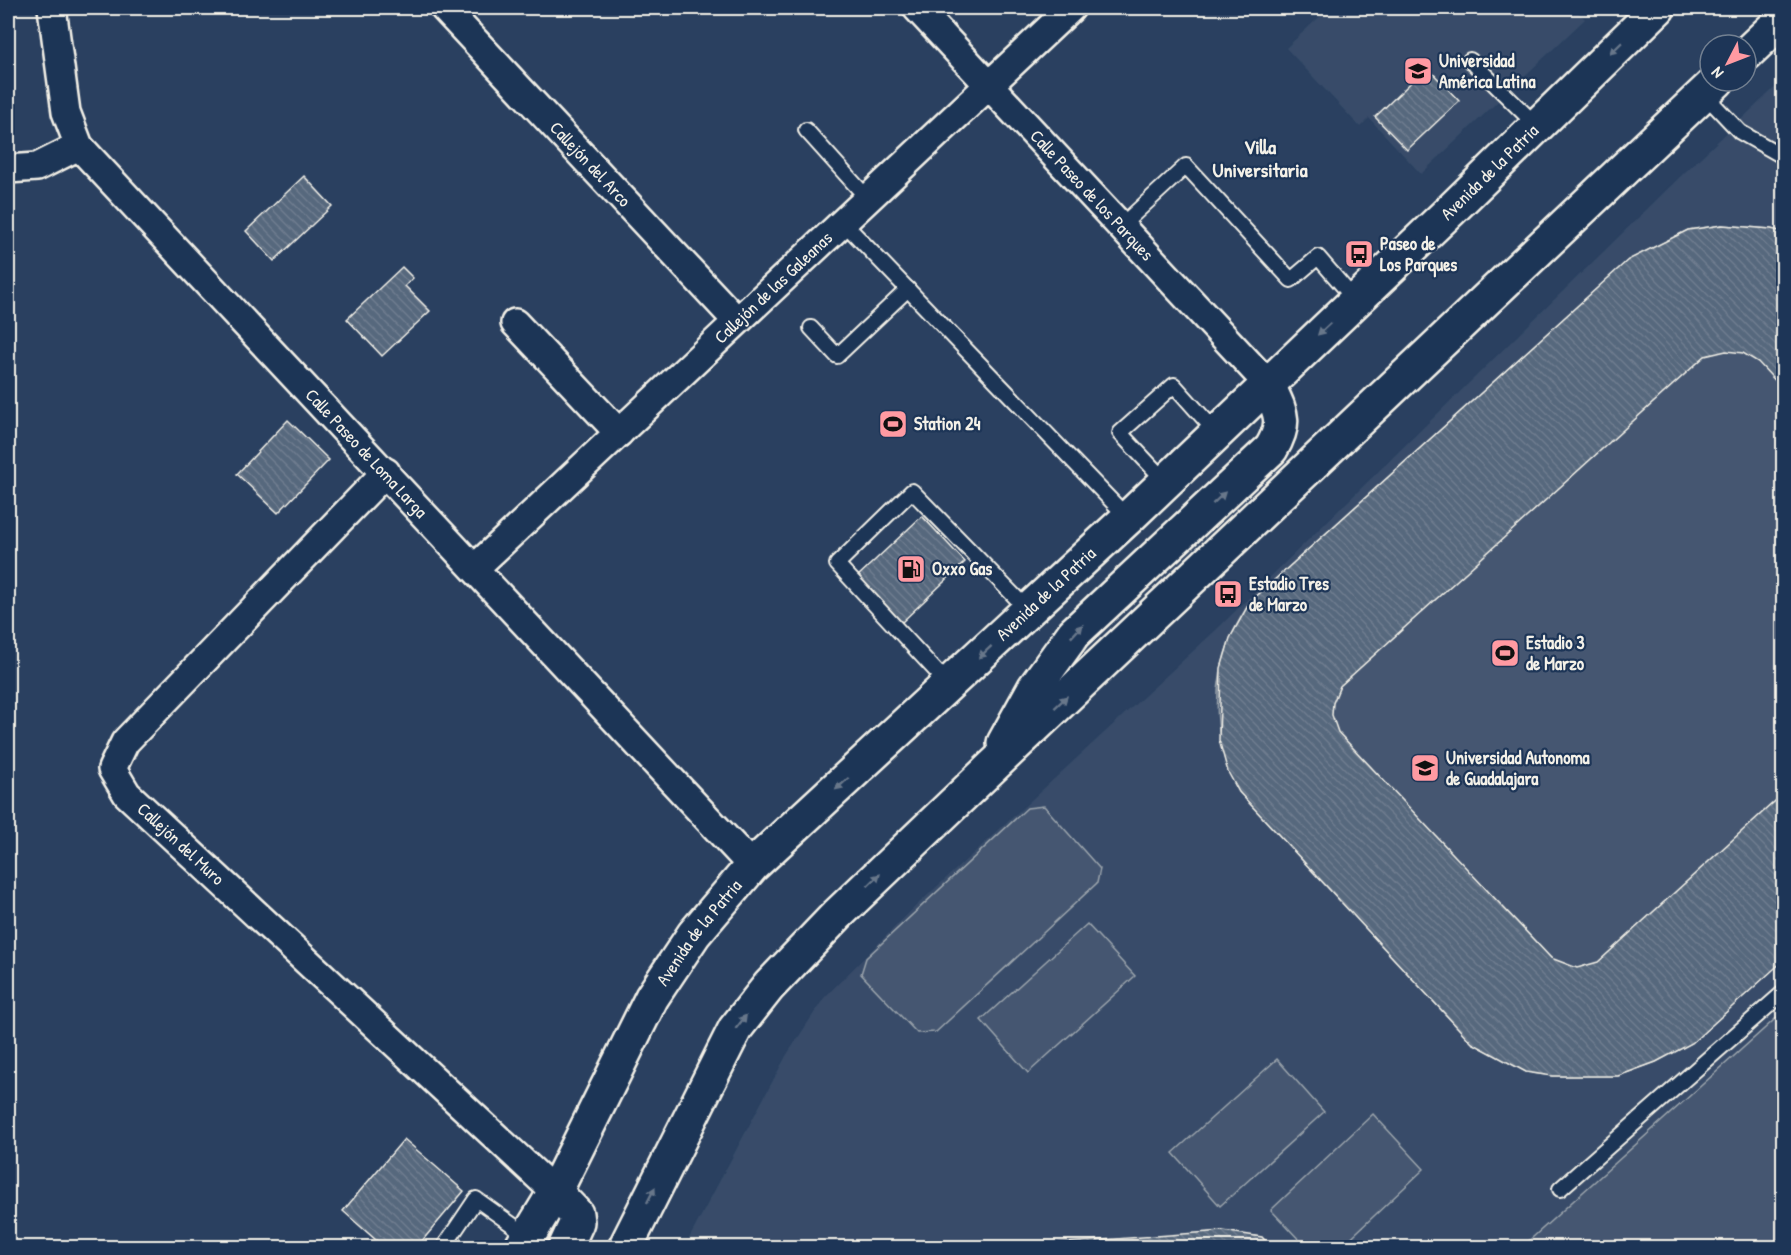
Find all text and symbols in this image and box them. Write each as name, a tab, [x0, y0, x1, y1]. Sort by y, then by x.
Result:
north arrow	[1698, 33, 1758, 93]
one-way arrow	[1610, 41, 1624, 55]
place label: Universidad América Latina	[1439, 48, 1536, 94]
school or university icon: Universidad América Latina	[1402, 55, 1434, 87]
text: N	[1706, 62, 1728, 84]
street label: Callejón del Arco	[544, 116, 637, 212]
street label: Avenida de la Patria	[1435, 118, 1544, 226]
street label: Calle Paseo de los Parques	[1025, 124, 1160, 266]
district label: Villa Universitaria	[1212, 133, 1308, 183]
street label: Callejón de las Galeanas	[708, 225, 838, 349]
place label: Paseo de Los Parques	[1380, 231, 1457, 278]
bus stop icon: Paseo de Los Parques	[1343, 238, 1375, 270]
one-way arrow	[1318, 322, 1332, 336]
street label: Calle Paseo de Loma Larga	[300, 383, 433, 523]
sports icon: Station 24	[877, 408, 909, 440]
place label: Station 24	[914, 411, 981, 436]
one-way arrow	[1212, 491, 1226, 505]
street label: Avenida de la Patria	[990, 541, 1101, 646]
fuel station icon: Oxxo Gas	[895, 553, 927, 585]
place label: Oxxo Gas	[932, 556, 992, 581]
place label: Estadio Tres de Marzo	[1249, 571, 1329, 617]
bus stop icon: Estadio Tres de Marzo	[1212, 578, 1244, 610]
one-way arrow	[1070, 623, 1084, 638]
place label: Estadio 3 de Marzo	[1526, 630, 1585, 676]
sports icon: Estadio 3 de Marzo	[1489, 637, 1521, 669]
one-way arrow	[978, 645, 993, 658]
one-way arrow	[1053, 695, 1068, 709]
place label: Universidad Autonoma de Guadalajara	[1446, 745, 1591, 791]
school or university icon: Universidad Autonoma de Guadalajara	[1409, 752, 1441, 784]
one-way arrow	[834, 777, 849, 791]
street label: Callejón del Muro	[132, 797, 230, 891]
one-way arrow	[866, 873, 881, 887]
street label: Avenida de la Patria	[650, 874, 747, 991]
one-way arrow	[734, 1015, 746, 1030]
one-way arrow	[646, 1187, 656, 1204]

